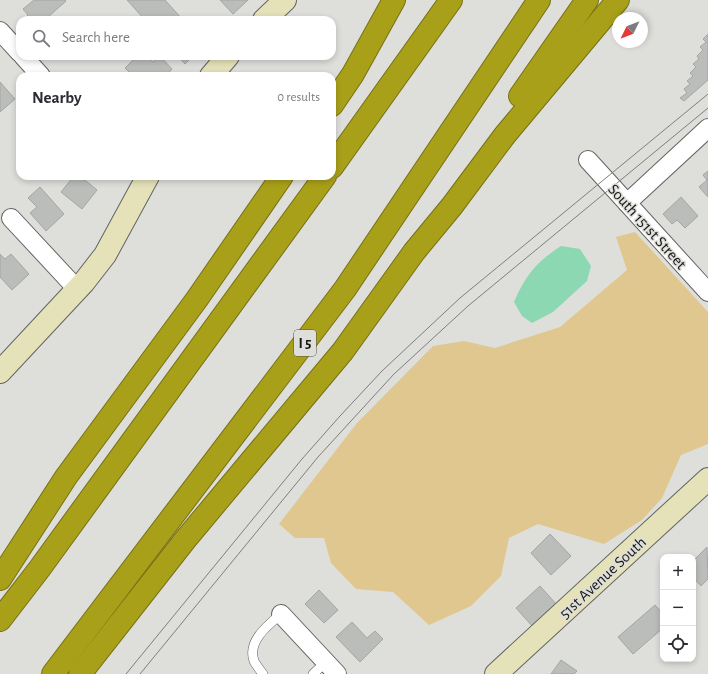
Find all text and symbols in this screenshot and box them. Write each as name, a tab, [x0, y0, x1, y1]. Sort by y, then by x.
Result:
north arrow	[612, 12, 648, 48]
search box	[16, 16, 336, 60]
icon: search	[30, 27, 52, 49]
text: Search here	[62, 30, 130, 45]
text: Nearby	[32, 89, 82, 106]
text: 0 results	[277, 91, 320, 104]
street label: South 151st Street	[605, 181, 689, 272]
road number: I 5	[294, 330, 316, 356]
street label: 51st Avenue South	[556, 534, 649, 622]
map controls	[660, 554, 696, 662]
button: +	[660, 554, 696, 590]
button: −	[660, 590, 696, 626]
button: locate	[660, 626, 696, 662]

